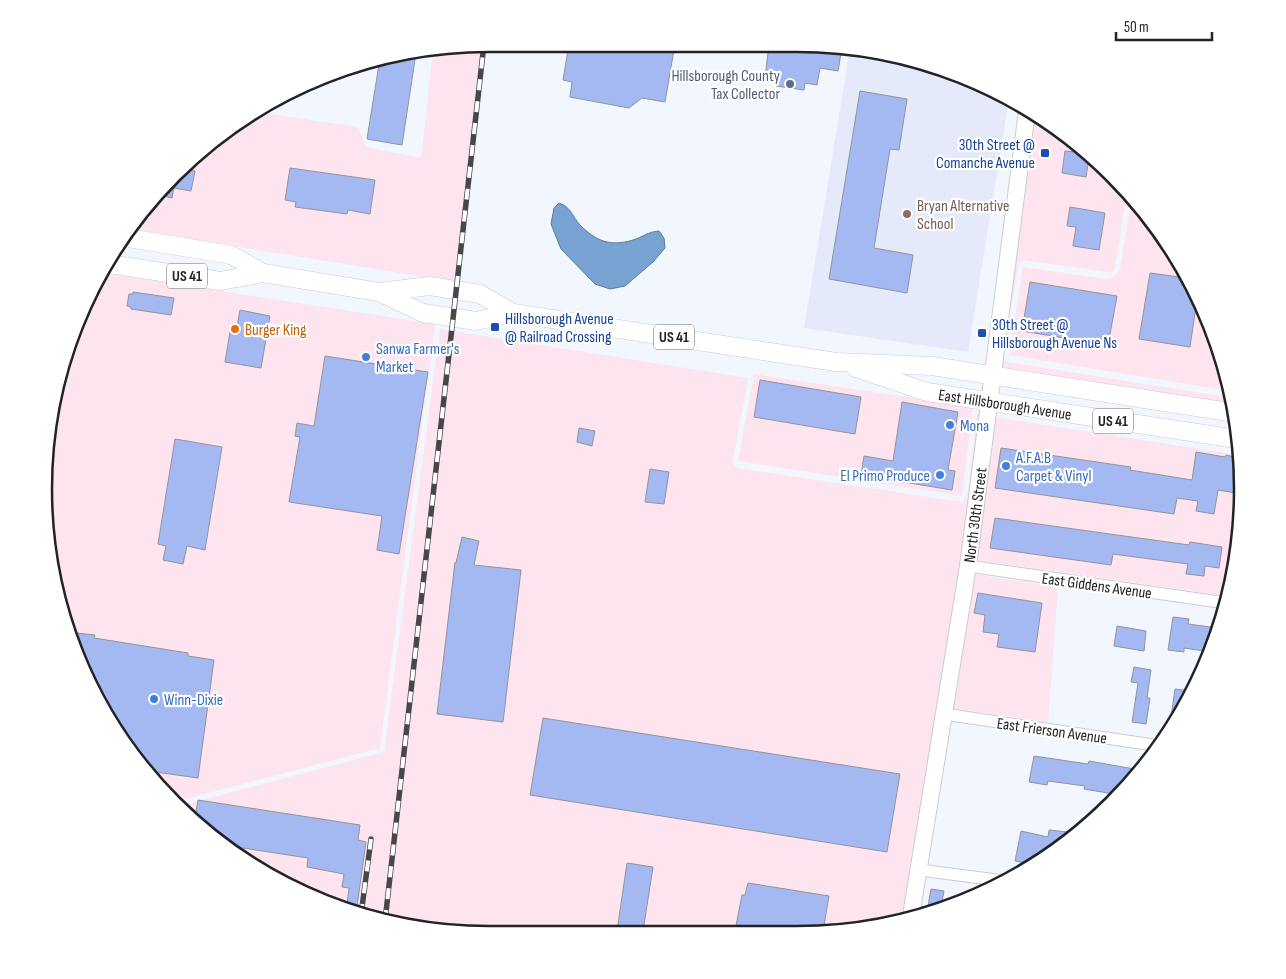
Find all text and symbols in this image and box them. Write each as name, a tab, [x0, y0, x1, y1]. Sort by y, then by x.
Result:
scale bar	[1116, 10, 1212, 42]
text: 50 m	[1124, 18, 1149, 37]
place label: Hillsborough County Tax Collector	[671, 67, 780, 104]
marker: Hillsborough County Tax Collector	[784, 78, 796, 90]
place label: 30th Street @ Comanche Avenue	[936, 136, 1035, 173]
marker: 30th Street @ Comanche Avenue	[1039, 147, 1051, 159]
place label: Bryan Alternative School	[917, 197, 1010, 234]
marker: Bryan Alternative School	[901, 208, 913, 220]
road number: US 41	[167, 264, 207, 288]
place label: Hillsborough Avenue @ Railroad Crossing	[505, 310, 614, 347]
place label: 30th Street @ Hillsborough Avenue Ns	[992, 316, 1117, 353]
place label: Burger King	[245, 321, 306, 340]
marker: Hillsborough Avenue @ Railroad Crossing	[489, 321, 501, 333]
marker: Burger King	[229, 323, 241, 335]
road number: US 41	[654, 324, 694, 350]
marker: 30th Street @ Hillsborough Avenue Ns	[976, 327, 988, 339]
place label: Sanwa Farmer's Market	[376, 340, 460, 377]
marker: Sanwa Farmer's Market	[360, 351, 372, 363]
street label: East Hillsborough Avenue	[937, 386, 1073, 425]
road number: US 41	[1093, 408, 1133, 434]
place label: Mona	[960, 417, 989, 436]
marker: Mona	[944, 419, 956, 431]
place label: A.F.A.B Carpet & Vinyl	[1015, 449, 1091, 486]
marker: A.F.A.B Carpet & Vinyl	[1000, 460, 1012, 472]
street label: North 30th Street	[961, 466, 992, 564]
place label: El Primo Produce	[840, 467, 930, 486]
marker: El Primo Produce	[934, 469, 946, 481]
street label: East Giddens Avenue	[1041, 569, 1153, 604]
place label: Winn-Dixie	[164, 691, 223, 710]
marker: Winn-Dixie	[148, 693, 160, 705]
street label: East Frierson Avenue	[996, 714, 1108, 749]

